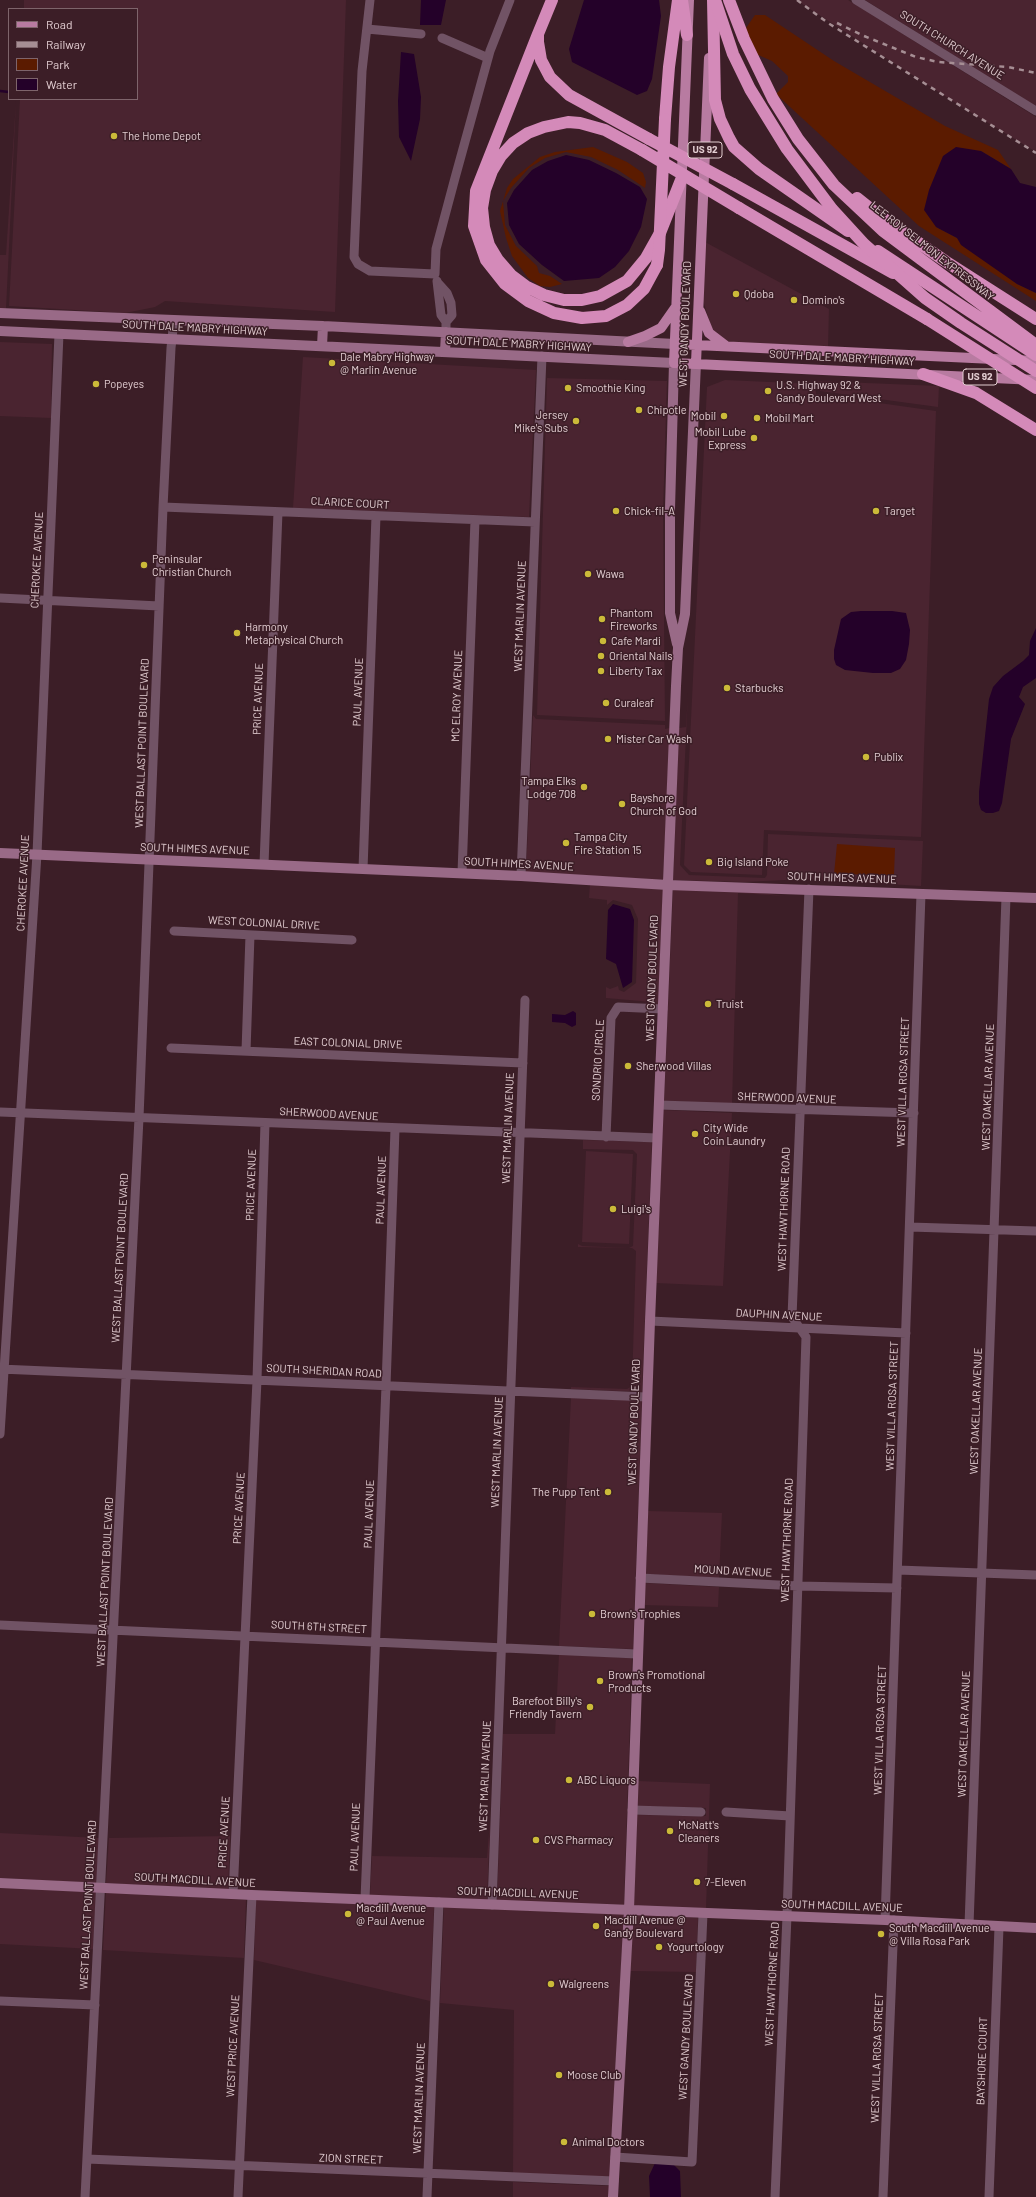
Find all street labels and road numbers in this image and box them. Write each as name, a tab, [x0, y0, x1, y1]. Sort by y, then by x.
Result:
street label: SOUTH CHURCH AVENUE	[898, 8, 1006, 82]
road number: US 92	[688, 142, 722, 158]
street label: LEE ROY SELMON EXPRESSWAY	[867, 198, 997, 304]
street label: WEST GANDY BOULEVARD	[676, 261, 694, 387]
street label: SOUTH DALE MABRY HIGHWAY	[122, 318, 268, 338]
street label: SOUTH DALE MABRY HIGHWAY	[446, 334, 592, 354]
street label: SOUTH DALE MABRY HIGHWAY	[769, 348, 915, 368]
road number: US 92	[963, 369, 997, 385]
street label: CLARICE COURT	[310, 494, 390, 512]
street label: CHEROKEE AVENUE	[28, 511, 46, 609]
street label: WEST MARLIN AVENUE	[511, 560, 529, 672]
street label: MC ELROY AVENUE	[449, 650, 465, 742]
street label: PAUL AVENUE	[350, 657, 366, 727]
street label: WEST BALLAST POINT BOULEVARD	[132, 658, 152, 828]
street label: PRICE AVENUE	[250, 663, 266, 735]
street label: CHEROKEE AVENUE	[14, 834, 32, 932]
street label: SOUTH HIMES AVENUE	[140, 840, 250, 858]
street label: SOUTH HIMES AVENUE	[464, 855, 574, 873]
street label: SOUTH HIMES AVENUE	[787, 869, 897, 887]
street label: WEST COLONIAL DRIVE	[208, 913, 320, 933]
street label: WEST GANDY BOULEVARD	[643, 915, 661, 1041]
street label: WEST VILLA ROSA STREET	[894, 1017, 912, 1147]
street label: SONDRIO CIRCLE	[589, 1019, 607, 1101]
street label: WEST OAKELLAR AVENUE	[979, 1024, 997, 1150]
street label: EAST COLONIAL DRIVE	[293, 1035, 403, 1051]
street label: WEST MARLIN AVENUE	[499, 1072, 517, 1184]
street label: SHERWOOD AVENUE	[737, 1090, 837, 1106]
street label: SHERWOOD AVENUE	[279, 1105, 379, 1123]
street label: WEST HAWTHORNE ROAD	[775, 1147, 793, 1271]
street label: PRICE AVENUE	[243, 1149, 259, 1221]
street label: PAUL AVENUE	[373, 1155, 389, 1225]
street label: WEST BALLAST POINT BOULEVARD	[109, 1173, 131, 1343]
street label: DAUPHIN AVENUE	[735, 1306, 823, 1324]
street label: WEST VILLA ROSA STREET	[883, 1341, 901, 1471]
street label: WEST OAKELLAR AVENUE	[967, 1348, 985, 1474]
street label: WEST GANDY BOULEVARD	[625, 1359, 643, 1485]
street label: SOUTH SHERIDAN ROAD	[266, 1361, 382, 1381]
street label: WEST MARLIN AVENUE	[488, 1396, 506, 1508]
street label: PRICE AVENUE	[231, 1472, 247, 1544]
street label: WEST HAWTHORNE ROAD	[778, 1478, 796, 1602]
street label: PAUL AVENUE	[361, 1479, 377, 1549]
street label: WEST BALLAST POINT BOULEVARD	[94, 1497, 116, 1667]
street label: MOUND AVENUE	[693, 1562, 773, 1580]
street label: SOUTH 6TH STREET	[271, 1618, 367, 1636]
street label: WEST VILLA ROSA STREET	[871, 1665, 889, 1795]
street label: WEST OAKELLAR AVENUE	[955, 1671, 973, 1797]
street label: WEST MARLIN AVENUE	[476, 1720, 494, 1832]
street label: PRICE AVENUE	[216, 1796, 232, 1868]
street label: PAUL AVENUE	[347, 1802, 363, 1872]
street label: WEST BALLAST POINT BOULEVARD	[77, 1820, 99, 1990]
street label: SOUTH MACDILL AVENUE	[134, 1870, 256, 1890]
street label: SOUTH MACDILL AVENUE	[457, 1884, 579, 1902]
street label: SOUTH MACDILL AVENUE	[781, 1897, 903, 1915]
street label: WEST HAWTHORNE ROAD	[762, 1922, 782, 2046]
street label: WEST GANDY BOULEVARD	[676, 1974, 696, 2100]
street label: WEST VILLA ROSA STREET	[868, 1993, 886, 2123]
street label: WEST PRICE AVENUE	[224, 1994, 242, 2098]
street label: BAYSHORE COURT	[974, 2017, 990, 2105]
street label: WEST MARLIN AVENUE	[410, 2042, 428, 2154]
street label: ZION STREET	[319, 2151, 383, 2167]

